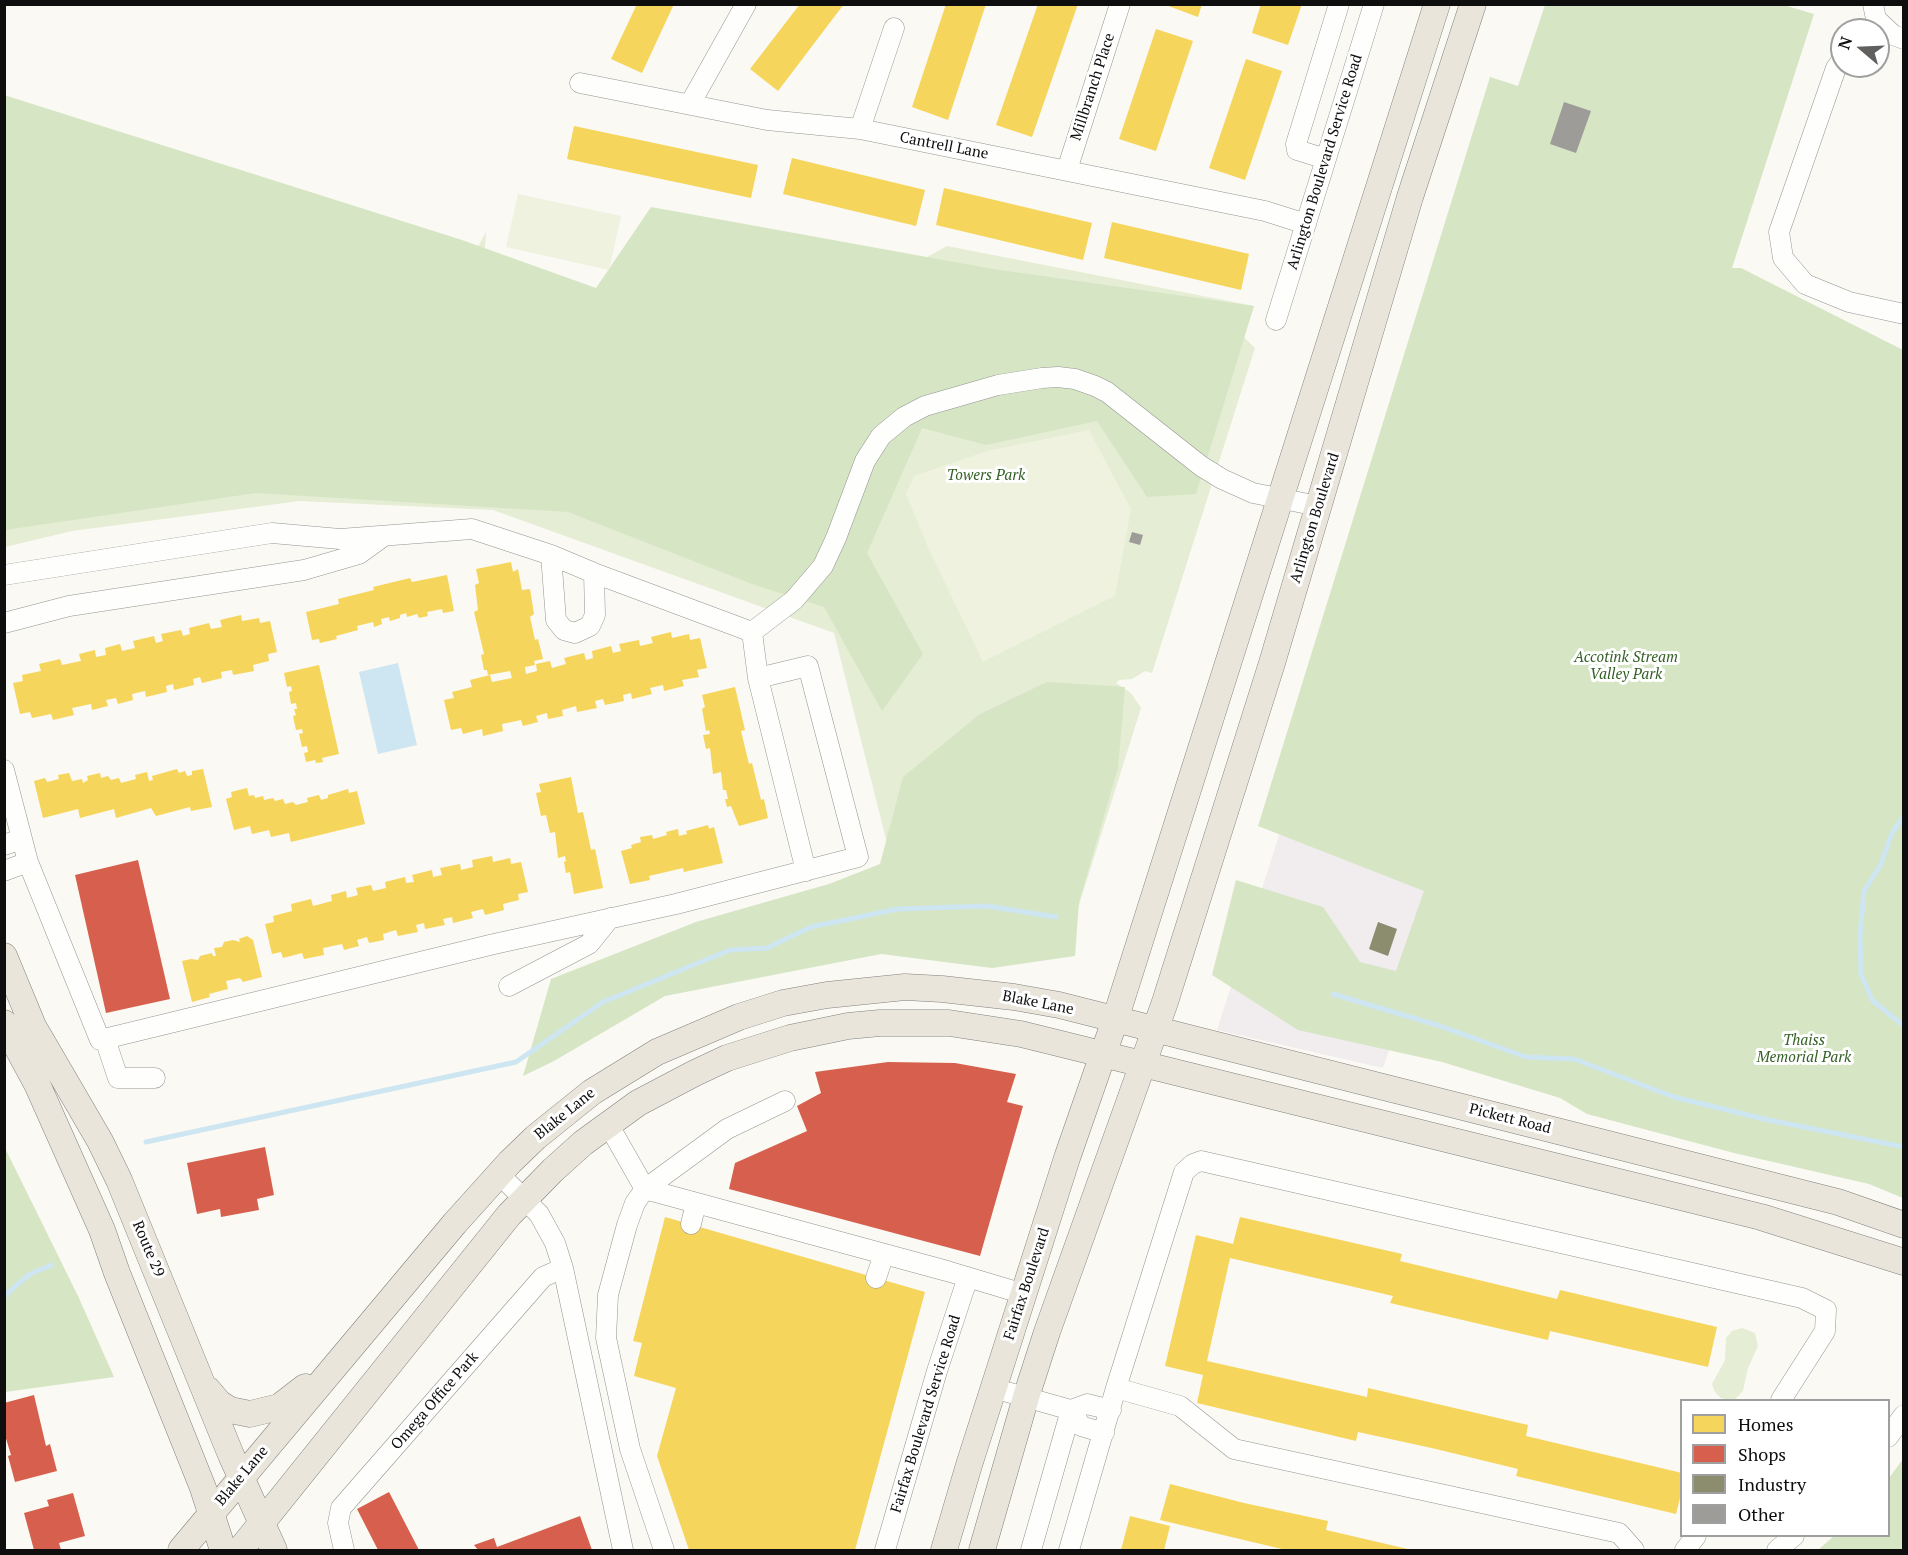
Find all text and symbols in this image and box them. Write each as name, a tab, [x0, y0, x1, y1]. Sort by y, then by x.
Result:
north arrow	[1830, 18, 1890, 78]
street label: Millbranch Place	[1067, 31, 1119, 143]
text: N	[1832, 33, 1857, 52]
street label: Arlington Boulevard Service Road	[1284, 52, 1366, 272]
street label: Cantrell Lane	[898, 129, 990, 163]
street label: Arlington Boulevard	[1287, 451, 1343, 585]
park label: Towers Park	[947, 467, 1025, 485]
park label: Accotink Stream Valley Park	[1574, 649, 1678, 684]
street label: Blake Lane	[1001, 987, 1075, 1019]
park label: Thaiss Memorial Park	[1757, 1032, 1851, 1067]
street label: Blake Lane	[531, 1084, 599, 1144]
street label: Pickett Road	[1467, 1100, 1553, 1138]
street label: Route 29	[128, 1218, 168, 1280]
street label: Fairfax Boulevard	[1000, 1225, 1054, 1343]
street label: Fairfax Boulevard Service Road	[887, 1313, 965, 1515]
street label: Omega Office Park	[388, 1348, 482, 1454]
legend	[1680, 1399, 1890, 1537]
text: Homes	[1738, 1412, 1793, 1436]
text: Shops	[1738, 1442, 1786, 1466]
street label: Blake Lane	[212, 1443, 272, 1509]
text: Industry	[1738, 1472, 1806, 1496]
text: Other	[1738, 1502, 1785, 1526]

